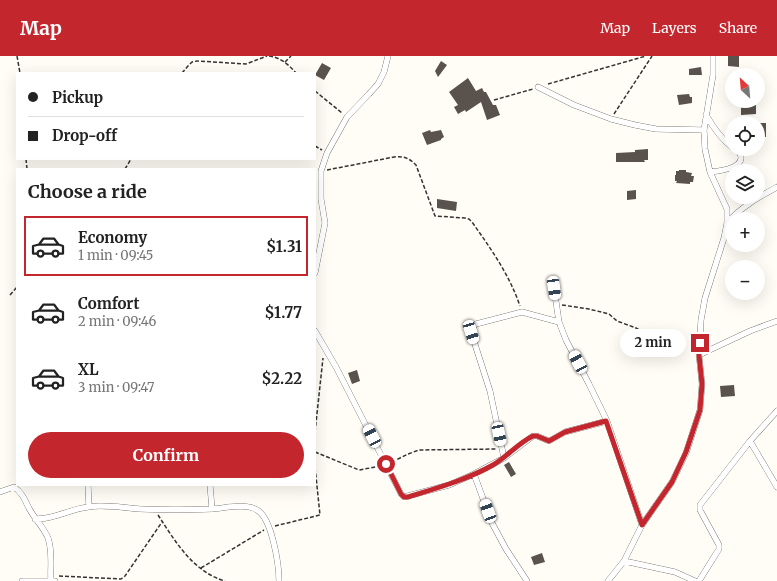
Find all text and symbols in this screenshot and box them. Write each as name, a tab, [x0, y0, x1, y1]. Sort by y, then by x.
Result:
text: Map	[20, 16, 62, 40]
text: Map	[600, 19, 630, 37]
text: Layers	[652, 19, 697, 37]
text: Share	[719, 19, 757, 37]
north arrow	[725, 68, 765, 108]
map controls	[725, 68, 765, 300]
text: Pickup	[52, 88, 103, 107]
button: locate	[725, 116, 765, 156]
text: Drop-off	[52, 126, 117, 145]
button: layers	[725, 164, 765, 204]
text: Choose a ride	[28, 180, 147, 203]
button: +	[725, 212, 765, 252]
icon: car	[30, 228, 66, 264]
text: Economy	[78, 228, 147, 247]
text: $1.31	[266, 237, 302, 256]
text: 1 min · 09:45	[78, 247, 153, 264]
button: −	[725, 260, 765, 300]
car	[546, 275, 562, 301]
icon: car	[30, 294, 66, 330]
text: Comfort	[78, 294, 139, 313]
text: $1.77	[265, 303, 302, 322]
text: 2 min · 09:46	[78, 313, 156, 330]
car	[462, 319, 480, 345]
callout: 2 min	[620, 329, 686, 357]
text: 2 min	[634, 334, 672, 351]
route end	[691, 334, 709, 352]
car	[567, 349, 589, 375]
icon: car	[30, 360, 66, 396]
text: XL	[78, 360, 99, 379]
text: $2.22	[262, 369, 302, 388]
text: 3 min · 09:47	[78, 379, 155, 396]
car	[491, 421, 507, 447]
car	[361, 423, 383, 449]
button: Confirm	[28, 432, 304, 478]
route start	[377, 455, 395, 473]
car	[478, 498, 498, 524]

